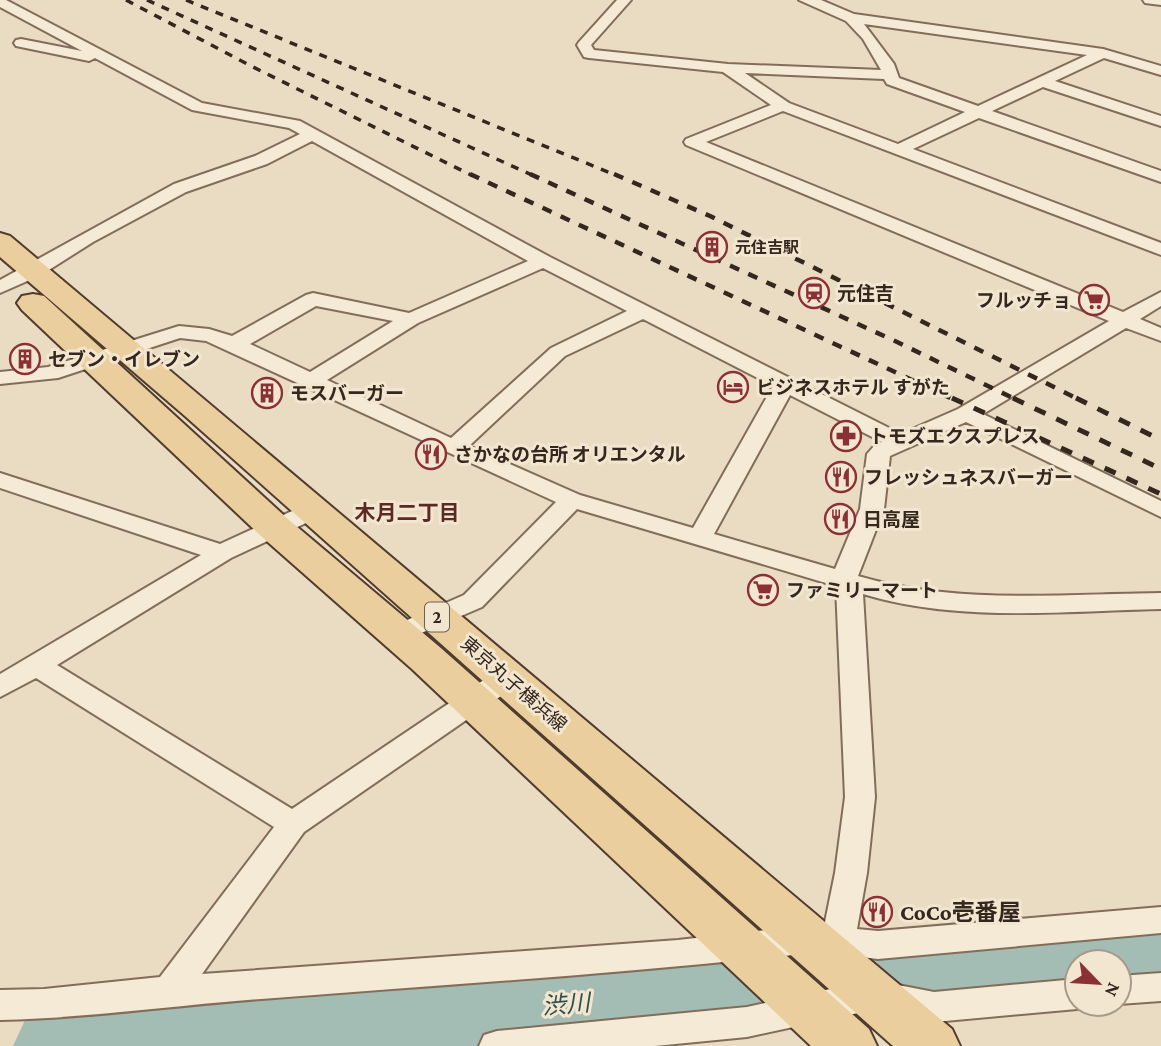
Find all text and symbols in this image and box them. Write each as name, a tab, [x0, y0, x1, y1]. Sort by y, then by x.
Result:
building icon: 元住吉駅	[695, 230, 729, 264]
place label: 元住吉駅	[735, 239, 799, 256]
station icon: 元住吉	[797, 276, 831, 310]
place label: 元住吉	[837, 283, 894, 304]
supermarket icon: フルッチョ	[1077, 283, 1111, 317]
place label: フルッチョ	[976, 290, 1071, 311]
building icon: セブン・イレブン	[8, 342, 42, 376]
place label: セブン・イレブン	[48, 349, 200, 370]
hotel icon: ビジネスホテル すがた	[716, 370, 750, 404]
building icon: モスバーガー	[250, 376, 284, 410]
place label: ビジネスホテル すがた	[756, 377, 950, 398]
place label: モスバーガー	[290, 383, 404, 404]
pharmacy icon: トモズエクスプレス	[829, 419, 863, 453]
place label: トモズエクスプレス	[869, 426, 1039, 447]
restaurant icon: さかなの台所 オリエンタル	[414, 437, 448, 471]
place label: さかなの台所 オリエンタル	[454, 444, 686, 465]
restaurant icon: フレッシュネスバーガー	[824, 460, 858, 494]
place label: フレッシュネスバーガー	[864, 467, 1073, 488]
district label: 木月二丁目	[355, 501, 460, 525]
restaurant icon: 日高屋	[823, 502, 857, 536]
place label: 日高屋	[863, 509, 920, 530]
supermarket icon: ファミリーマート	[746, 573, 780, 607]
place label: ファミリーマート	[786, 580, 938, 601]
road number: 2	[425, 602, 449, 632]
street label: 東京丸子横浜線	[457, 632, 571, 736]
restaurant icon: CoCo壱番屋	[860, 895, 894, 929]
place label: CoCo壱番屋	[900, 899, 1021, 925]
north arrow	[1063, 948, 1133, 1018]
text: N	[1101, 980, 1125, 1000]
water label: 渋川	[541, 988, 594, 1020]

